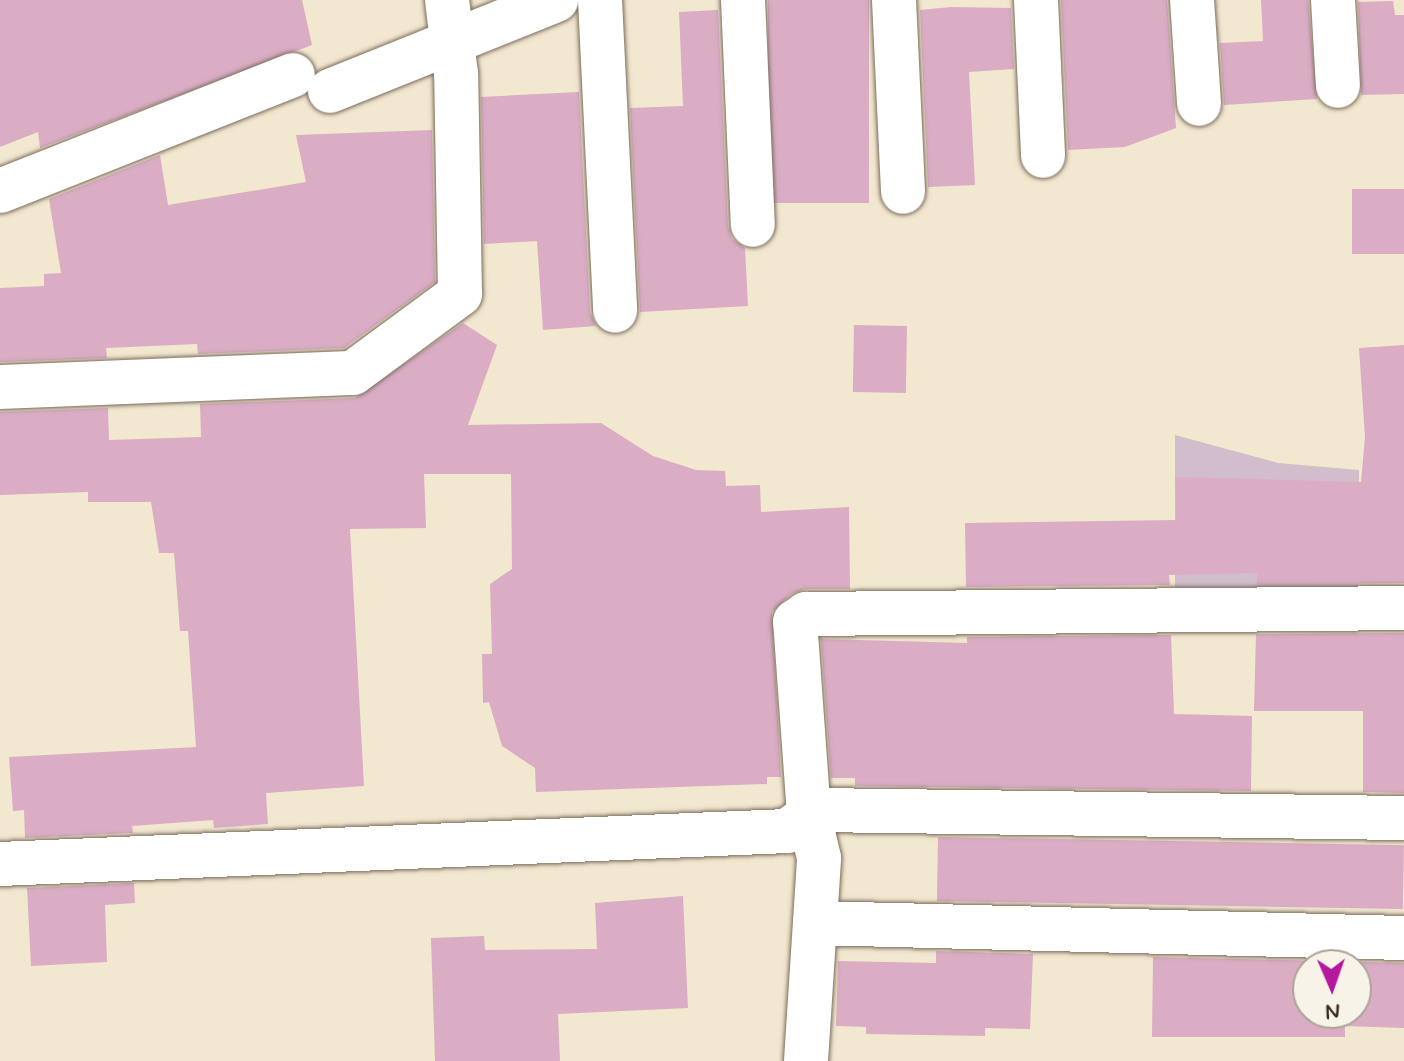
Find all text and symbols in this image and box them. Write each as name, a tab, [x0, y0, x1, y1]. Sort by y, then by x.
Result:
north arrow	[1292, 949, 1372, 1029]
text: N	[1325, 997, 1341, 1025]

